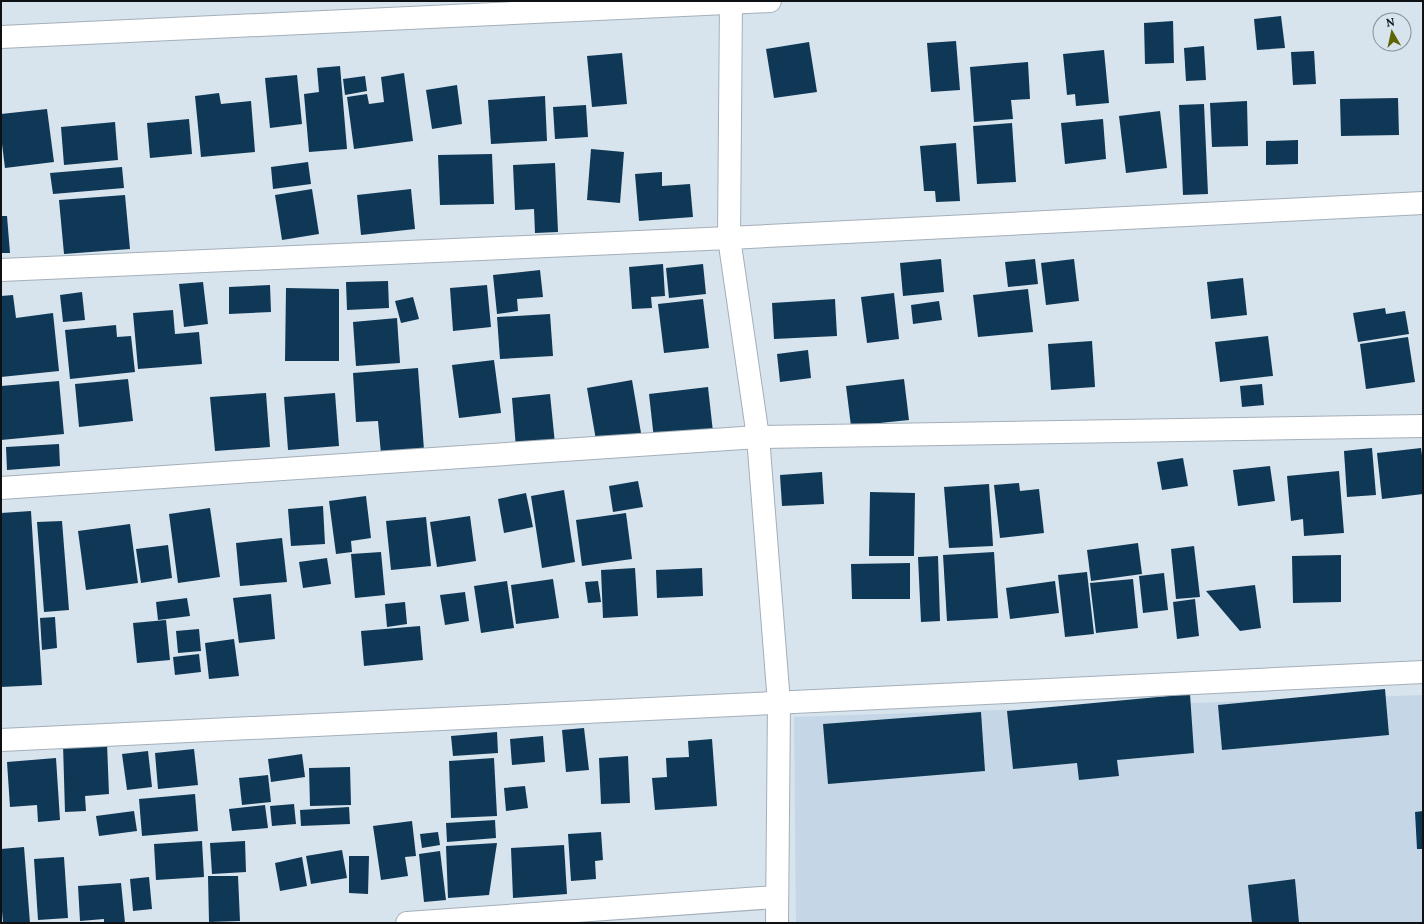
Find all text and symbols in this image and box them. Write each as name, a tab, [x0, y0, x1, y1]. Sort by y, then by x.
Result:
north arrow	[1372, 12, 1412, 52]
text: N	[1385, 14, 1396, 30]

